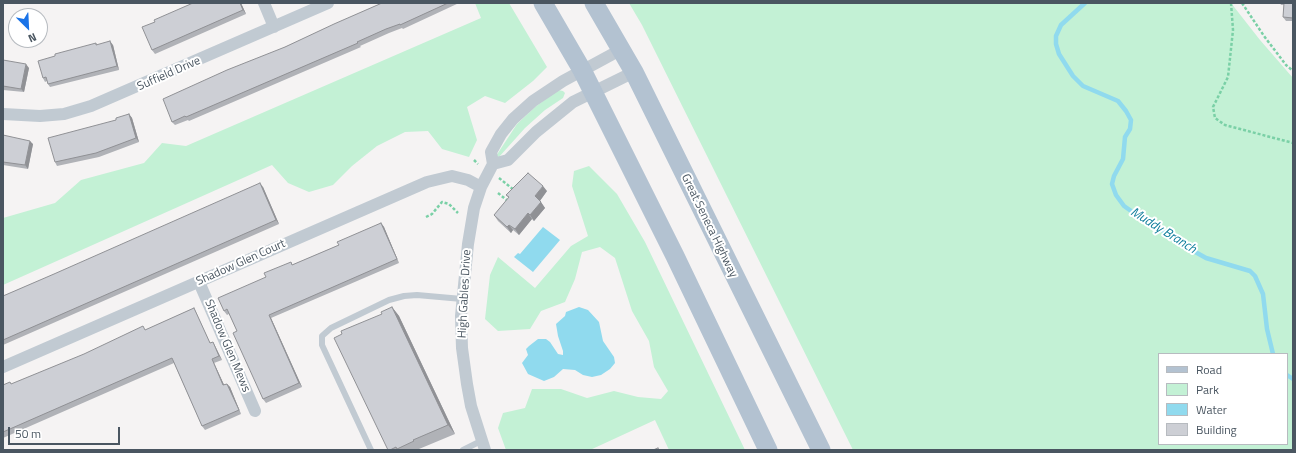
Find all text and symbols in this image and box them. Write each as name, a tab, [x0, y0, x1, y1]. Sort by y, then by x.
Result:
north arrow	[8, 8, 48, 48]
text: N	[26, 29, 39, 47]
street label: Suffield Drive	[135, 54, 203, 94]
street label: Great Seneca Highway	[678, 172, 740, 280]
water label: Muddy Branch	[1127, 205, 1199, 257]
street label: Shadow Glen Court	[194, 237, 288, 289]
street label: High Gables Drive	[455, 249, 475, 339]
street label: Shadow Glen Mews	[201, 297, 253, 395]
legend	[1158, 353, 1288, 445]
text: Road	[1196, 360, 1222, 379]
text: Park	[1196, 380, 1219, 399]
text: Water	[1196, 400, 1227, 419]
scale bar	[10, 419, 122, 445]
text: Building	[1196, 420, 1237, 439]
text: 50 m	[15, 424, 41, 443]

